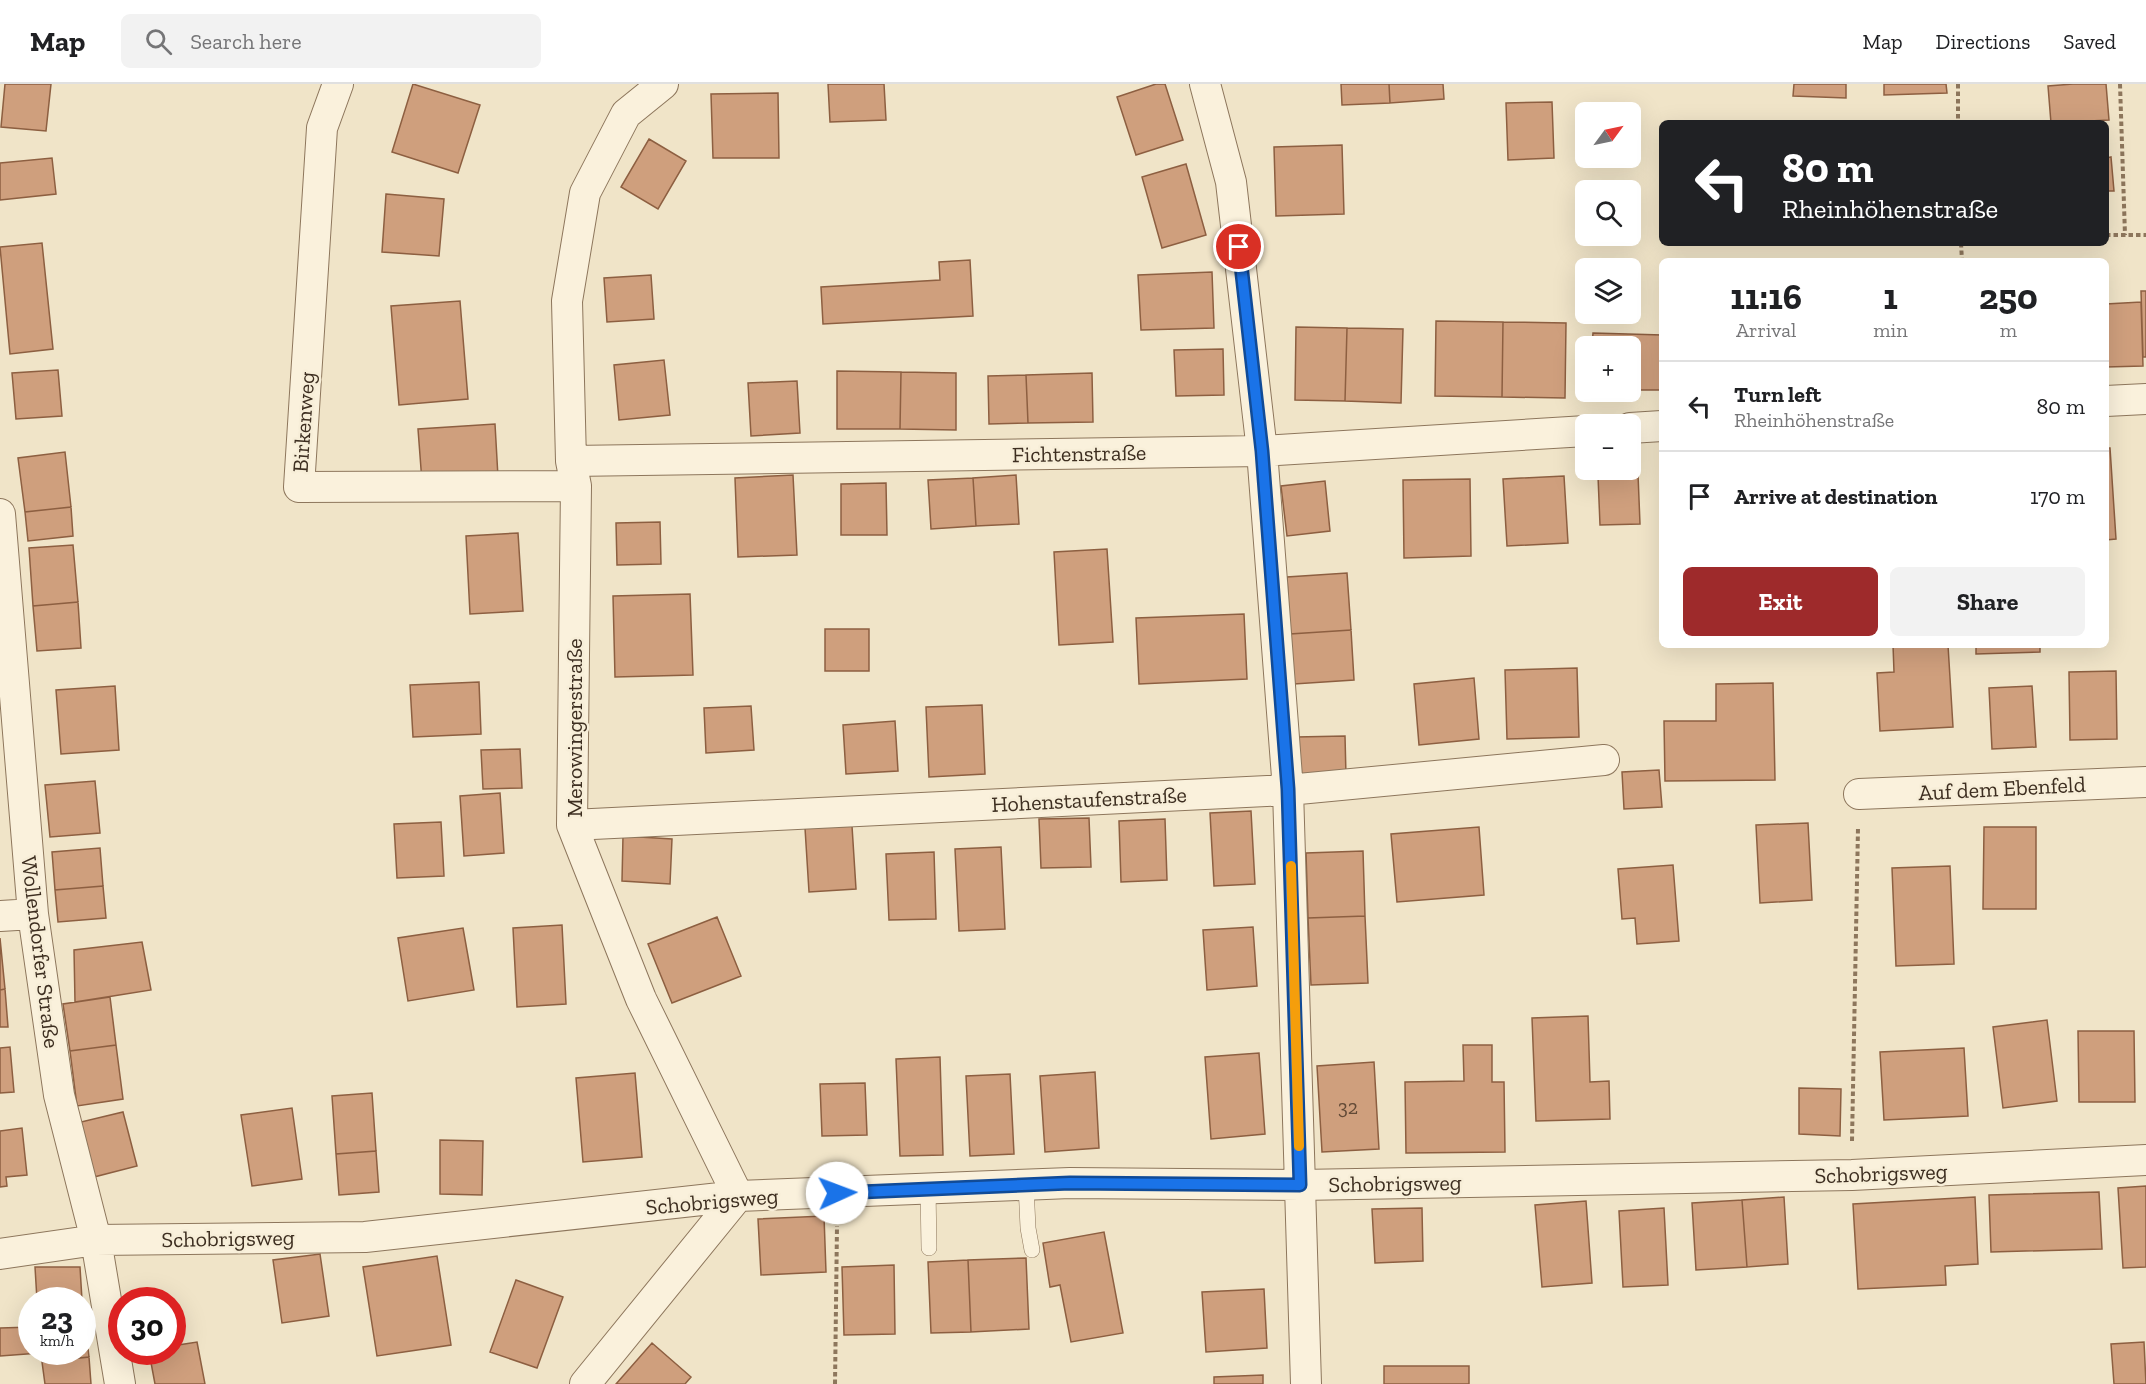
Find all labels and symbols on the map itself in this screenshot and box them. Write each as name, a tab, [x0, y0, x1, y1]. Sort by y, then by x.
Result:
north arrow	[1575, 102, 1641, 168]
pin	[1213, 221, 1264, 272]
street label: Birkenweg	[287, 371, 320, 473]
street label: Fichtenstraße	[1012, 439, 1146, 468]
street label: Merowingerstraße	[561, 638, 588, 818]
street label: Auf dem Ebenfeld	[1918, 771, 2086, 806]
street label: Hohenstaufenstraße	[991, 781, 1187, 818]
street label: Wollendorfer Straße	[15, 854, 66, 1050]
house number: 32	[1338, 1095, 1358, 1119]
street label: Schobrigsweg	[1814, 1158, 1948, 1189]
position arrow	[805, 1161, 869, 1225]
street label: Schobrigsweg	[1328, 1169, 1462, 1198]
street label: Schobrigsweg	[644, 1182, 780, 1221]
street label: Schobrigsweg	[161, 1224, 295, 1253]
speed limit sign: 30	[108, 1287, 186, 1365]

